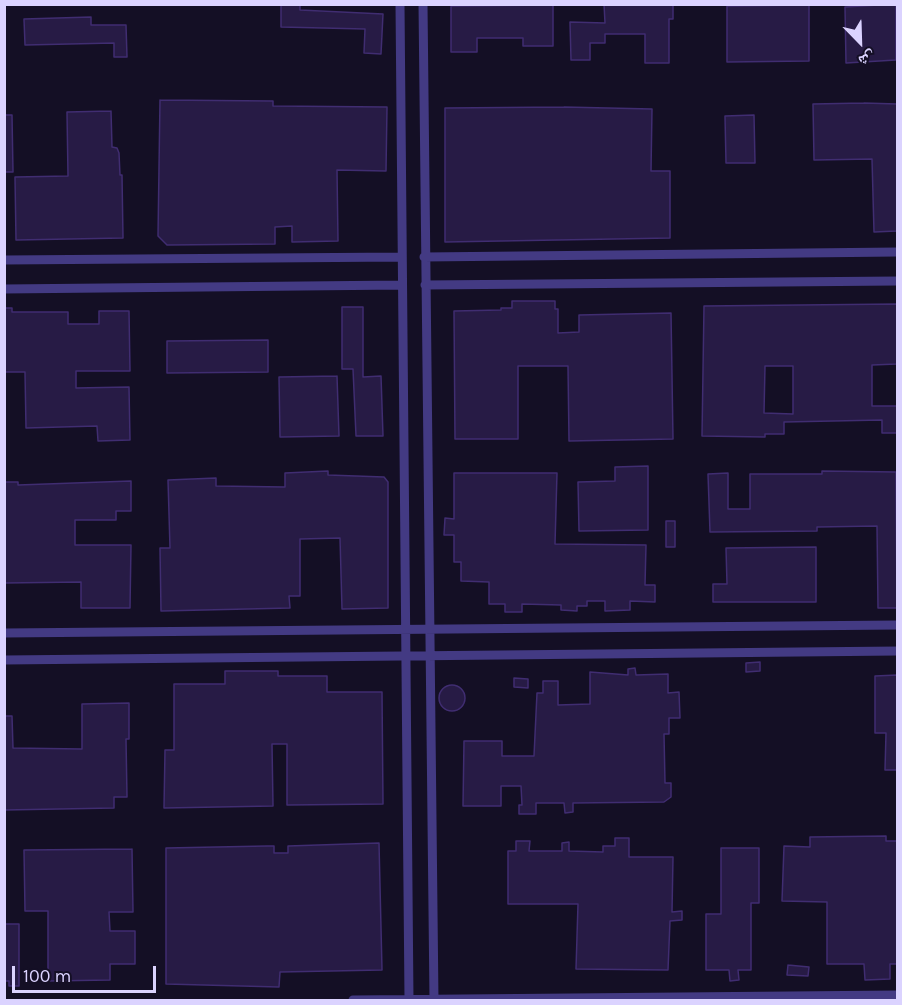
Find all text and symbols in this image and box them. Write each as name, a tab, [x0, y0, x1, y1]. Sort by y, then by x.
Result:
north arrow	[830, 12, 890, 72]
text: ش	[856, 47, 879, 71]
scale bar	[15, 954, 159, 992]
text: 100 m	[23, 965, 71, 987]

